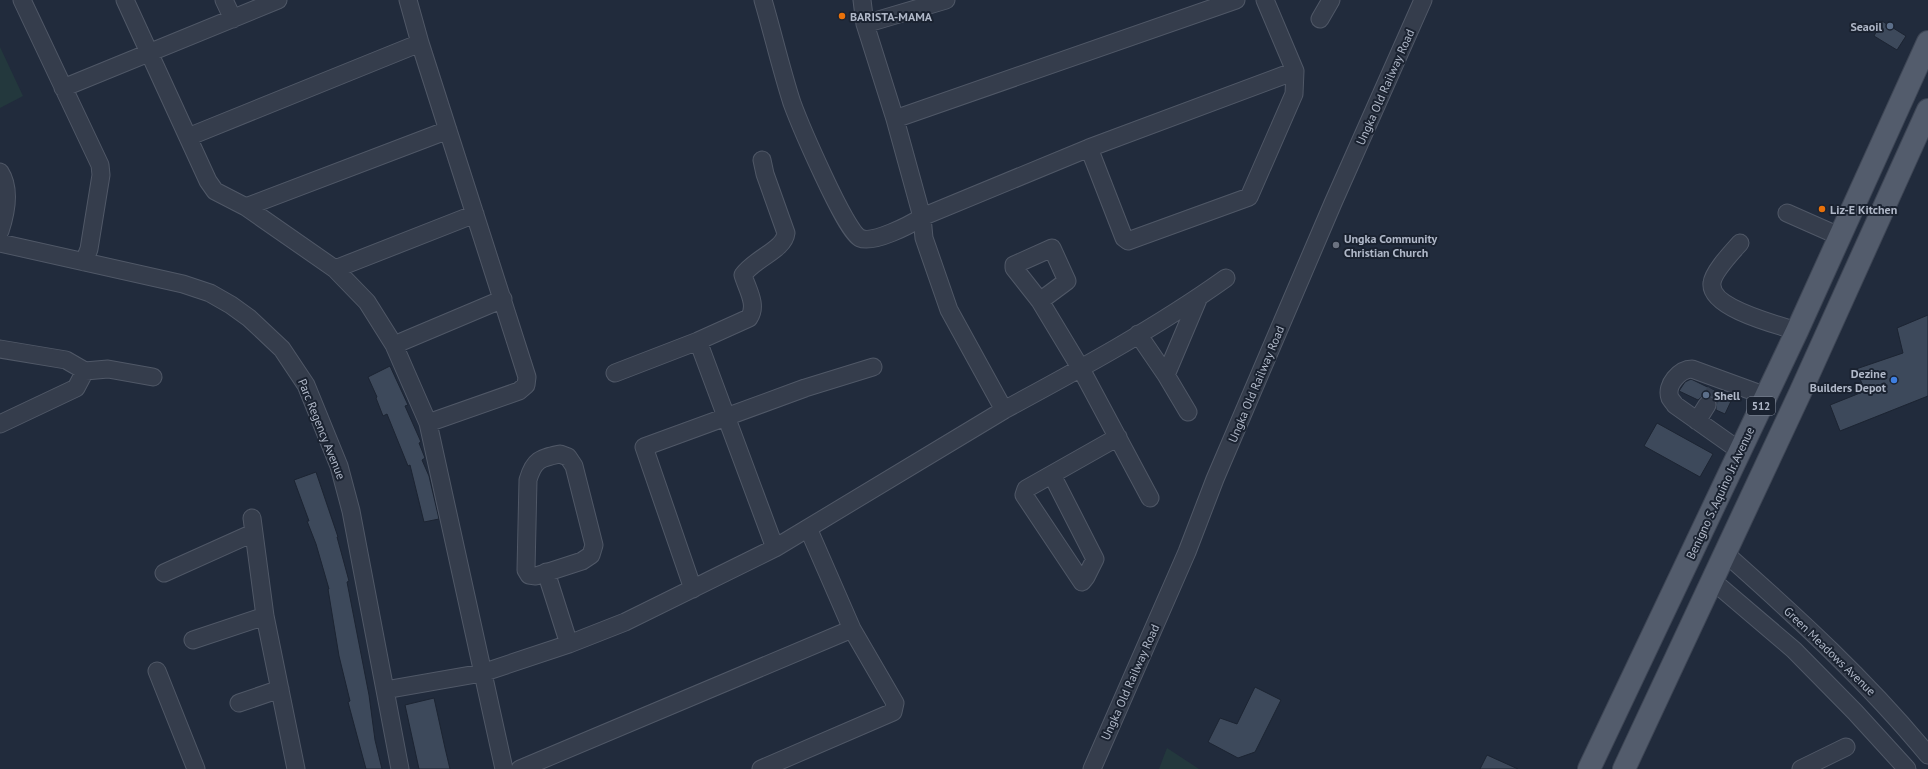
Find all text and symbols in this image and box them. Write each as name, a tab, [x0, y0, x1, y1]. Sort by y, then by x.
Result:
place label: BARISTA-MAMA	[850, 9, 933, 24]
marker: BARISTA-MAMA	[837, 11, 847, 21]
place label: Seaoil	[1850, 19, 1882, 34]
marker: Seaoil	[1885, 21, 1895, 31]
street label: Ungka Old Railway Road	[1353, 27, 1417, 147]
place label: Liz-E Kitchen	[1830, 202, 1897, 217]
marker: Liz-E Kitchen	[1817, 204, 1827, 214]
place label: Ungka Community Christian Church	[1344, 231, 1437, 260]
marker: Ungka Community Christian Church	[1331, 240, 1341, 250]
street label: Ungka Old Railway Road	[1225, 323, 1287, 445]
place label: Dezine Builders Depot	[1810, 366, 1887, 395]
marker: Dezine Builders Depot	[1889, 375, 1899, 385]
street label: Parc Regency Avenue	[295, 377, 349, 481]
place label: Shell	[1714, 388, 1741, 403]
marker: Shell	[1701, 390, 1711, 400]
road number: 512	[1747, 397, 1775, 415]
street label: Benigno S. Aquino Jr. Avenue	[1683, 424, 1757, 562]
street label: Green Meadows Avenue	[1781, 603, 1879, 699]
street label: Ungka Old Railway Road	[1098, 622, 1162, 742]

